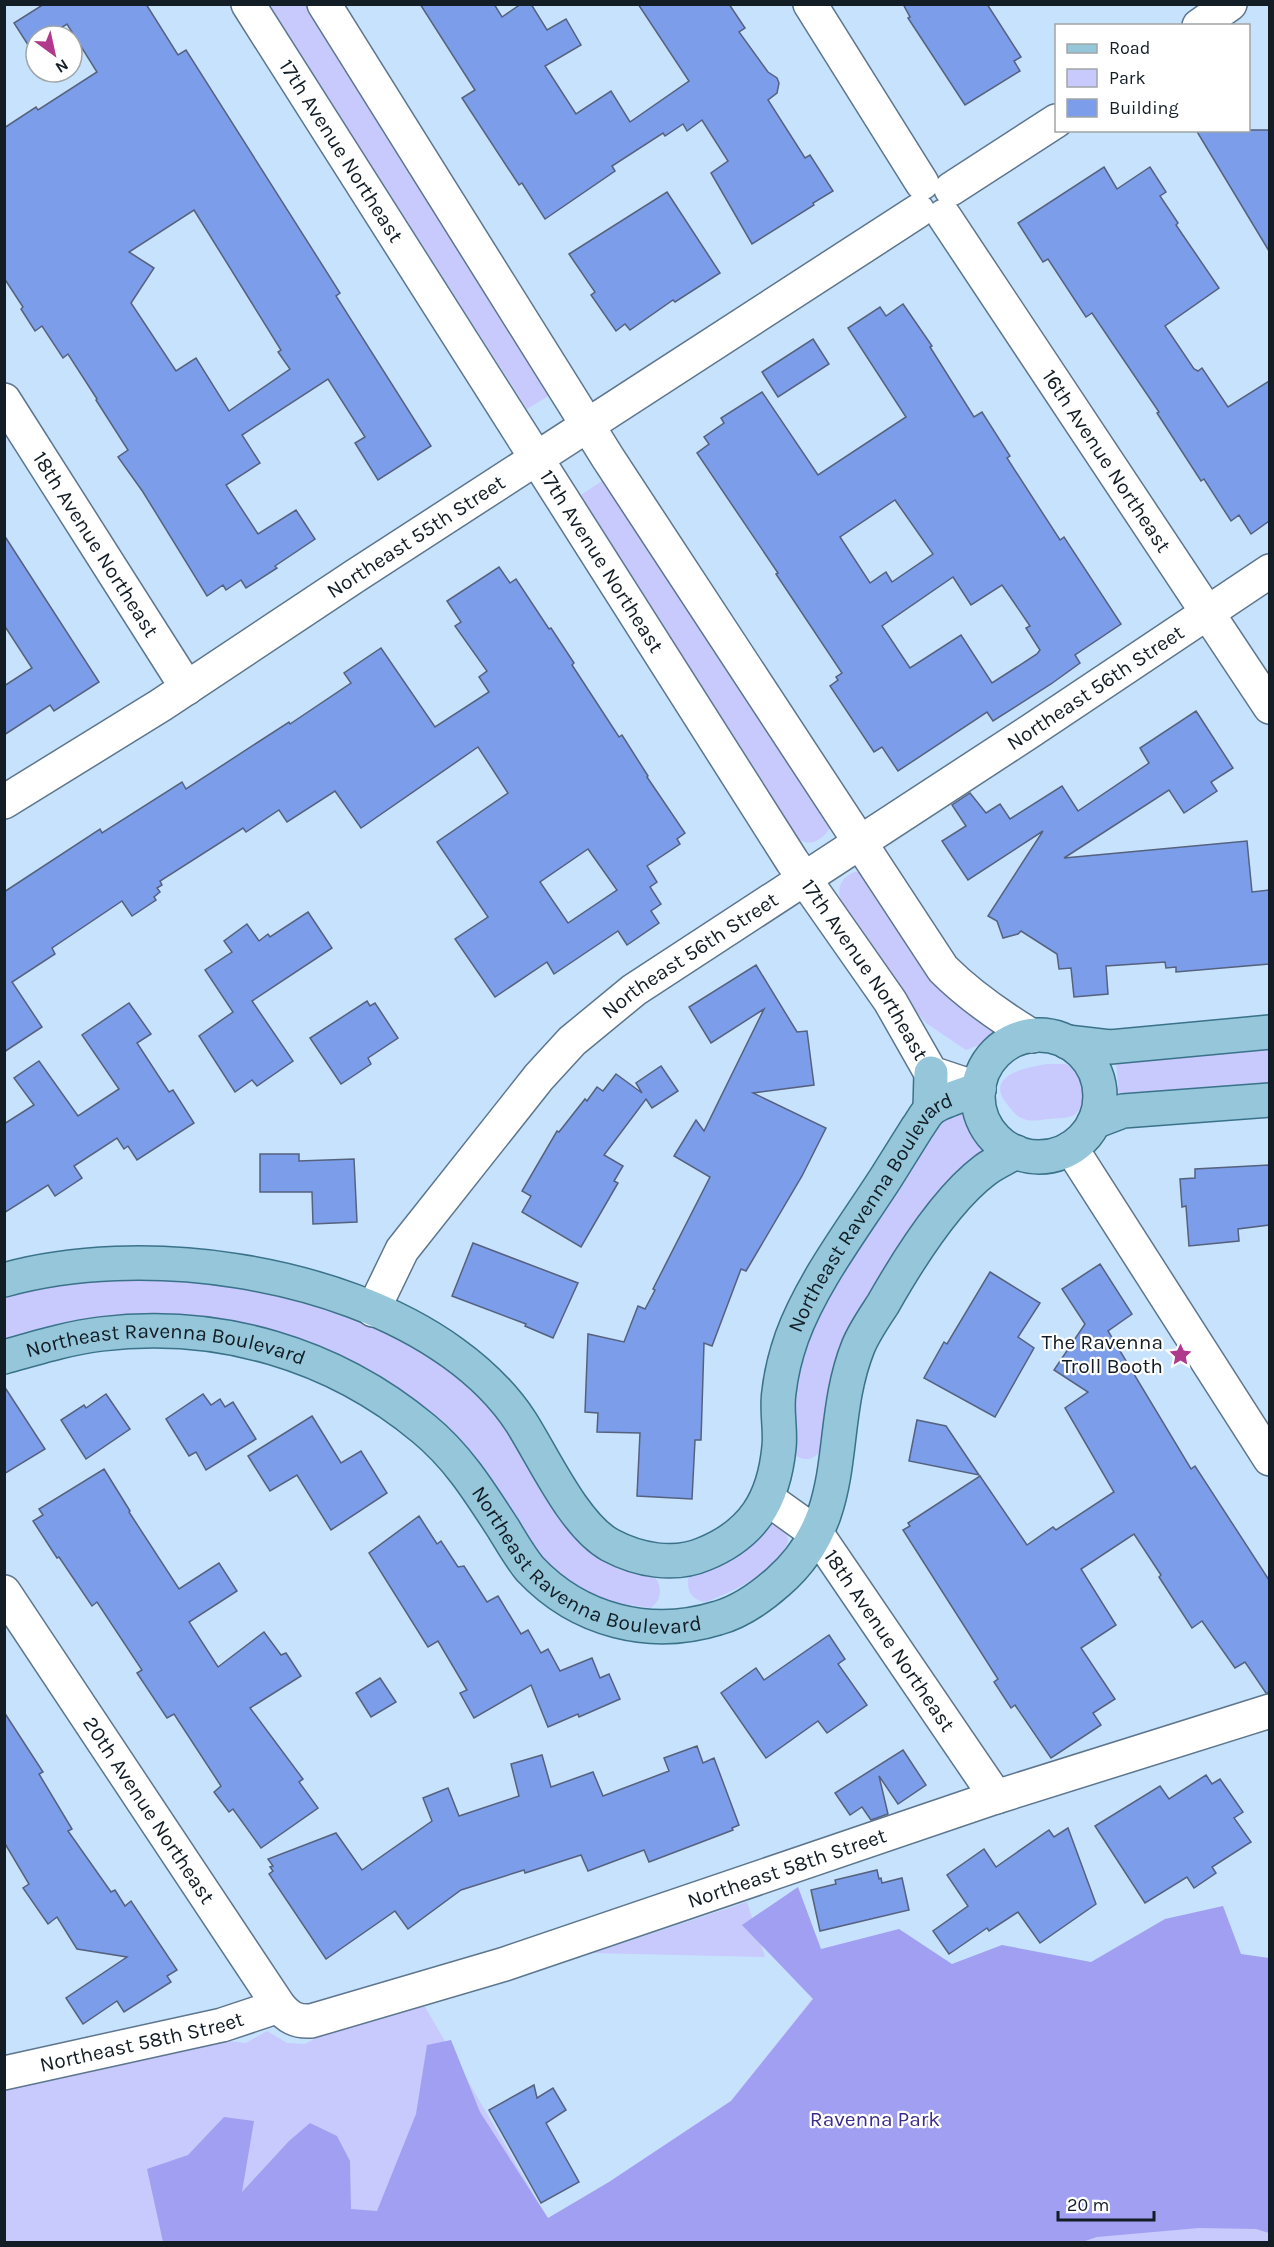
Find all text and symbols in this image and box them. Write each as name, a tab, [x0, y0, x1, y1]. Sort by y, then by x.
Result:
north arrow	[24, 24, 84, 84]
legend	[1055, 24, 1250, 132]
text: Road	[1109, 37, 1150, 59]
text: N	[52, 55, 72, 77]
street label: 17th Avenue Northeast	[274, 55, 408, 247]
text: Park	[1109, 67, 1146, 89]
text: Building	[1109, 97, 1179, 119]
street label: 16th Avenue Northeast	[1037, 365, 1176, 557]
street label: 18th Avenue Northeast	[28, 447, 164, 642]
street label: 17th Avenue Northeast	[535, 465, 669, 657]
street label: Northeast 55th Street	[322, 470, 509, 603]
street label: Northeast 56th Street	[1002, 620, 1188, 755]
street label: 17th Avenue Northeast	[796, 875, 933, 1064]
street label: Northeast 56th Street	[597, 887, 782, 1024]
street label: Northeast Ravenna Boulevard	[783, 1088, 956, 1336]
street label: Northeast Ravenna Boulevard	[23, 1319, 309, 1370]
place label: The Ravenna Troll Booth	[1041, 1330, 1163, 1378]
place icon: The Ravenna Troll Booth	[1168, 1341, 1194, 1367]
street label: Northeast Ravenna Boulevard	[467, 1482, 703, 1639]
street label: 18th Avenue Northeast	[819, 1545, 960, 1736]
street label: 20th Avenue Northeast	[78, 1712, 220, 1908]
street label: Northeast 58th Street	[684, 1823, 890, 1913]
street label: Northeast 58th Street	[37, 2007, 247, 2077]
park label: Ravenna Park	[810, 2107, 940, 2131]
scale bar	[1058, 2184, 1154, 2222]
text: 20 m	[1067, 2194, 1109, 2216]

